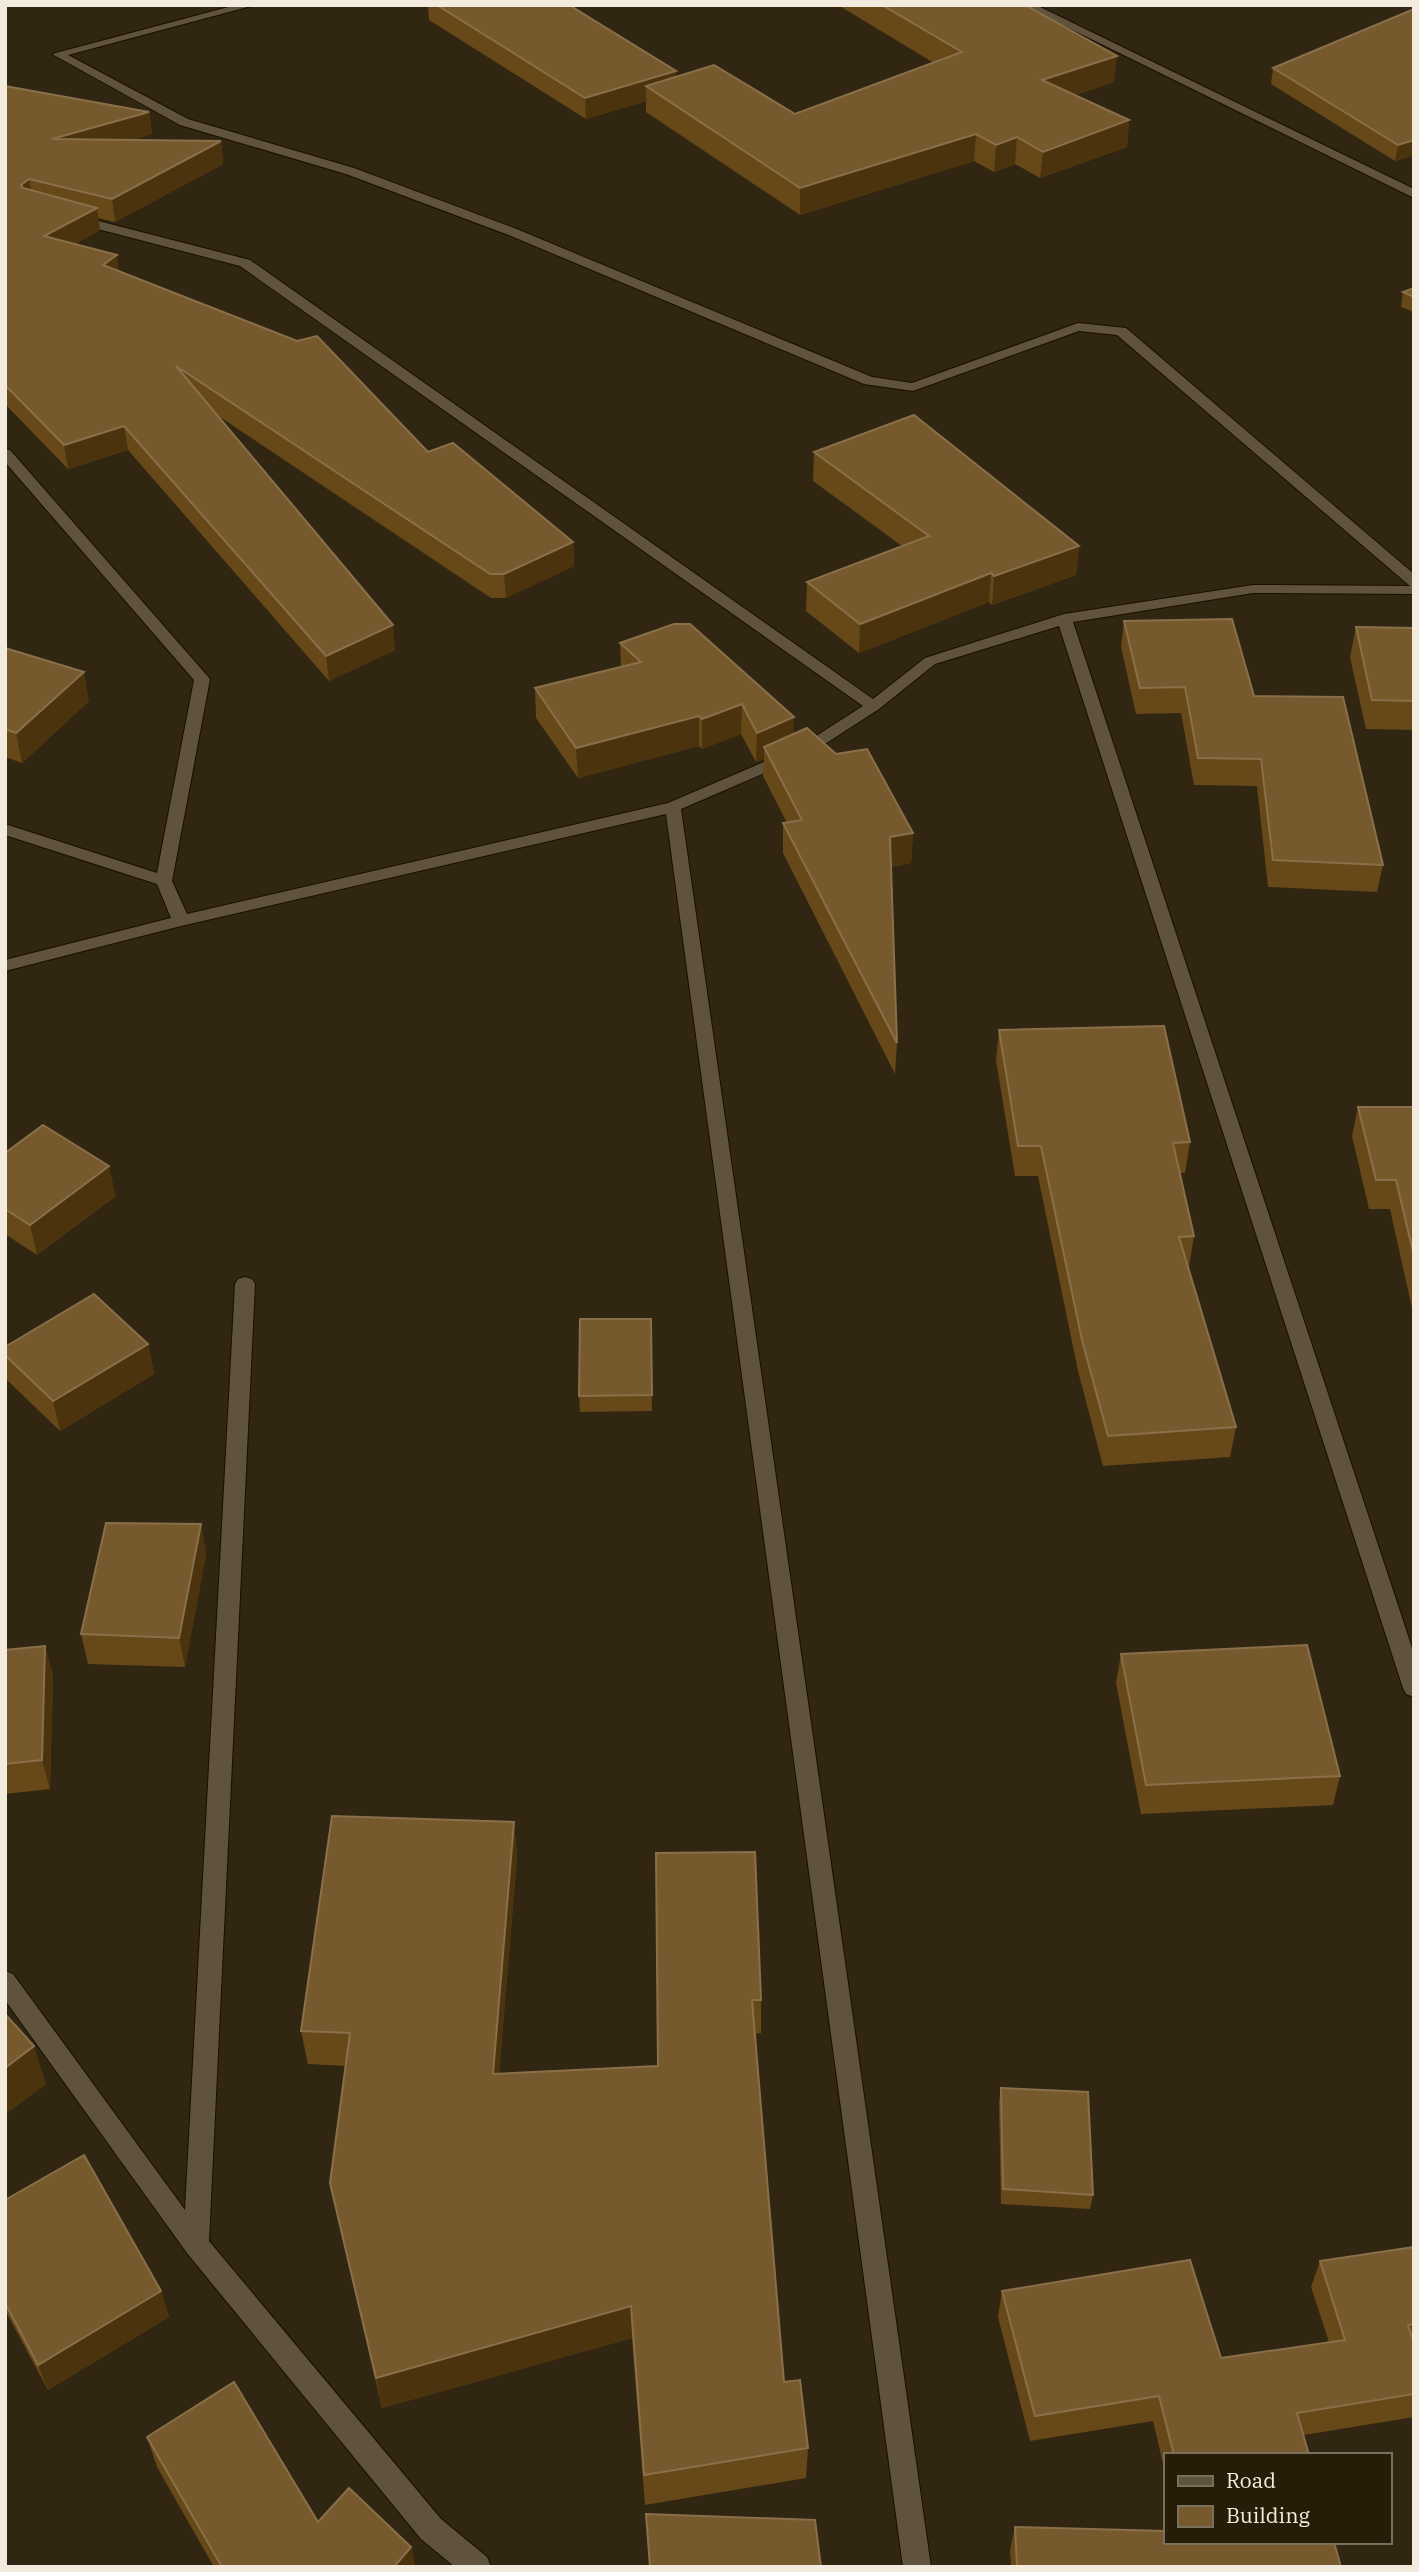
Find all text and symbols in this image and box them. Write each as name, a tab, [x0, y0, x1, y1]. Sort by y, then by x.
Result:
legend	[1164, 2453, 1391, 2544]
text: Road	[1226, 2466, 1276, 2494]
text: Building	[1226, 2501, 1311, 2529]

